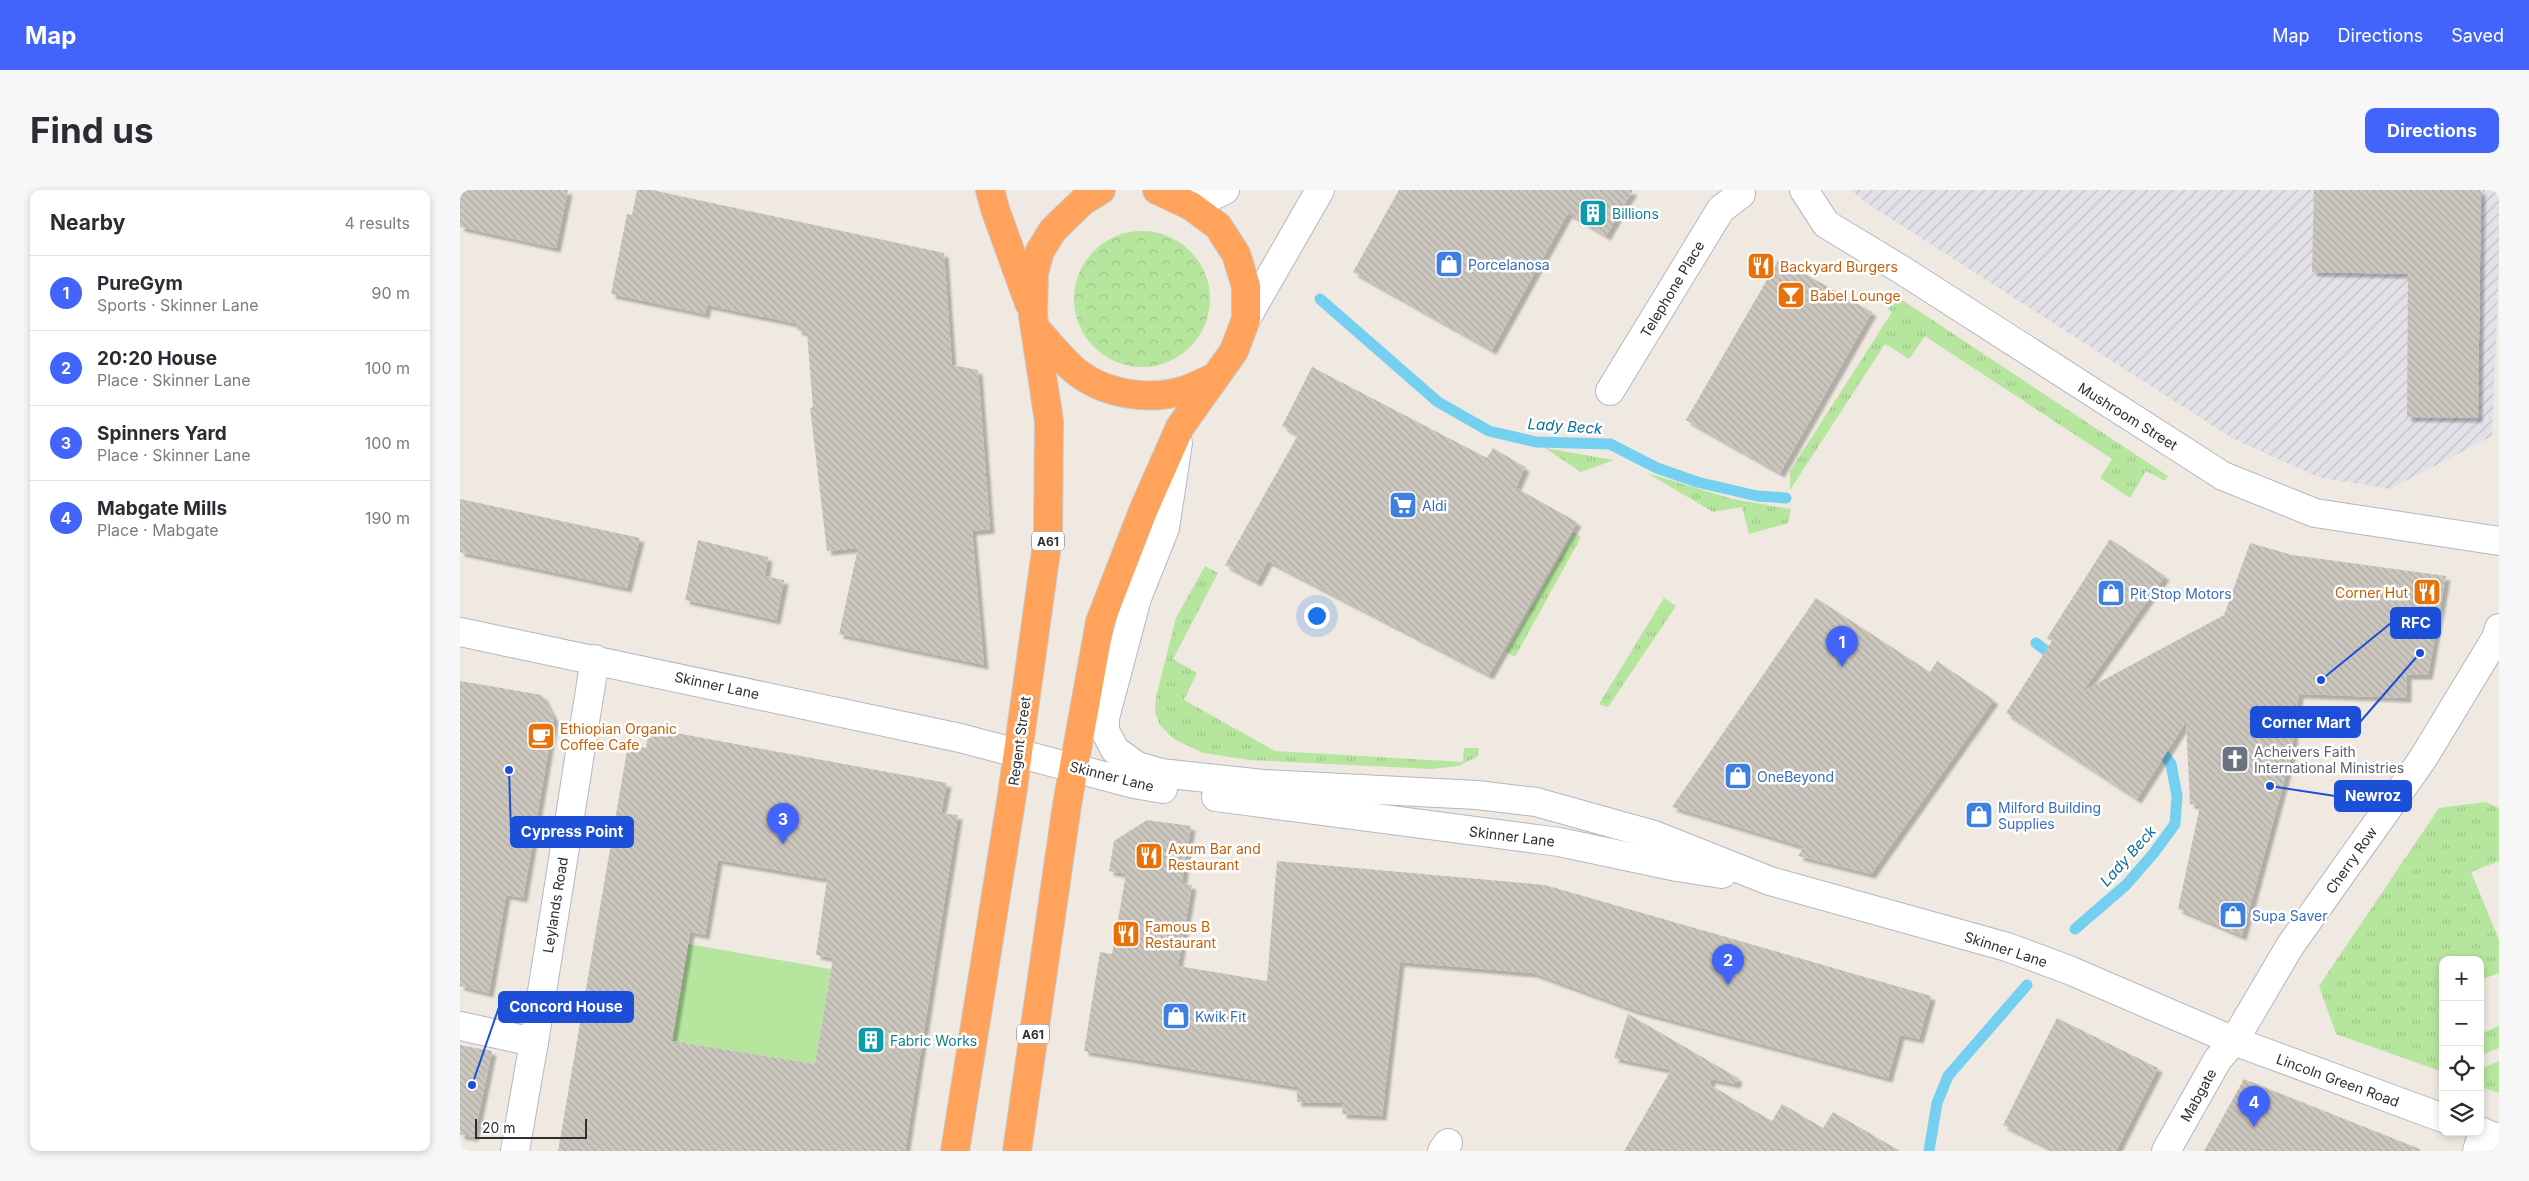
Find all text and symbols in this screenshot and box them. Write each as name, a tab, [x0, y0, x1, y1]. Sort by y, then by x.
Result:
text: Map	[25, 21, 76, 50]
text: Map	[2272, 25, 2310, 46]
text: Directions	[2338, 25, 2423, 46]
text: Saved	[2451, 25, 2504, 46]
button: Directions	[2365, 108, 2499, 153]
text: Find us	[30, 109, 154, 151]
building icon: Billions	[1578, 198, 1608, 228]
place label: Billions	[1612, 205, 1659, 222]
text: Nearby	[50, 210, 125, 235]
text: 4 results	[345, 213, 410, 233]
street label: Telephone Place	[1636, 238, 1708, 340]
shop icon: Porcelanosa	[1434, 249, 1464, 279]
restaurant icon: Backyard Burgers	[1746, 251, 1776, 281]
place label: Porcelanosa	[1468, 256, 1550, 273]
place label: Backyard Burgers	[1780, 258, 1898, 275]
text: PureGym	[97, 272, 183, 295]
bar icon: Babel Lounge	[1776, 280, 1806, 310]
text: 1	[63, 283, 69, 303]
text: 90 m	[371, 283, 410, 303]
place label: Babel Lounge	[1810, 287, 1901, 304]
text: Sports · Skinner Lane	[97, 295, 259, 315]
text: 20:20 House	[97, 347, 217, 370]
text: 2	[61, 358, 71, 378]
text: 100 m	[365, 358, 410, 378]
text: Place · Skinner Lane	[97, 370, 251, 390]
street label: Mushroom Street	[2075, 379, 2181, 454]
water label: Lady Beck	[1527, 414, 1604, 438]
text: Spinners Yard	[97, 422, 227, 445]
text: 3	[61, 433, 71, 453]
text: 100 m	[365, 433, 410, 453]
text: Place · Skinner Lane	[97, 445, 251, 465]
supermarket icon: Aldi	[1388, 490, 1418, 520]
text: Mabgate Mills	[97, 497, 227, 520]
place label: Aldi	[1422, 497, 1447, 514]
text: 4	[61, 508, 71, 528]
text: 190 m	[365, 508, 410, 528]
text: Place · Mabgate	[97, 520, 219, 540]
road number: A61	[1032, 532, 1064, 551]
restaurant icon: Corner Hut	[2412, 577, 2442, 607]
shop icon: Pit Stop Motors	[2096, 578, 2126, 608]
place label: Corner Hut	[2335, 584, 2408, 601]
place label: Pit Stop Motors	[2130, 585, 2232, 602]
your location	[1304, 603, 1330, 629]
callout: RFC	[2391, 608, 2440, 638]
text: RFC	[2401, 613, 2431, 632]
pin: 1	[1826, 626, 1858, 667]
street label: Skinner Lane	[673, 668, 761, 702]
street label: Regent Street	[1004, 695, 1034, 787]
callout: Corner Mart	[2251, 707, 2360, 737]
text: Corner Mart	[2261, 713, 2351, 732]
place label: Ethiopian Organic Coffee Cafe	[560, 720, 677, 753]
cafe icon: Ethiopian Organic Coffee Cafe	[526, 721, 556, 751]
place label: Acheivers Faith International Ministries	[2254, 743, 2404, 776]
church icon: Acheivers Faith International Ministries	[2220, 744, 2250, 774]
street label: Skinner Lane	[1068, 757, 1156, 795]
shop icon: OneBeyond	[1723, 761, 1753, 791]
place label: OneBeyond	[1757, 768, 1834, 785]
callout: Newroz	[2335, 781, 2411, 811]
text: Newroz	[2345, 786, 2401, 805]
place label: Milford Building Supplies	[1998, 799, 2101, 832]
shop icon: Milford Building Supplies	[1964, 800, 1994, 830]
pin: 3	[767, 803, 799, 844]
callout: Cypress Point	[511, 817, 633, 847]
water label: Lady Beck	[2096, 821, 2161, 890]
text: Cypress Point	[521, 822, 624, 841]
street label: Skinner Lane	[1468, 822, 1556, 850]
street label: Cherry Row	[2322, 823, 2380, 897]
place label: Axum Bar and Restaurant	[1168, 840, 1261, 873]
restaurant icon: Axum Bar and Restaurant	[1134, 841, 1164, 871]
street label: Leylands Road	[539, 856, 571, 954]
shop icon: Supa Saver	[2218, 900, 2248, 930]
place label: Supa Saver	[2252, 907, 2327, 924]
place label: Famous B Restaurant	[1145, 918, 1217, 951]
restaurant icon: Famous B Restaurant	[1111, 919, 1141, 949]
street label: Skinner Lane	[1962, 928, 2050, 970]
pin: 2	[1712, 944, 1744, 985]
map controls	[2439, 956, 2484, 1136]
button: +	[2439, 956, 2484, 1001]
callout: Concord House	[499, 992, 633, 1022]
text: Concord House	[509, 997, 623, 1016]
shop icon: Kwik Fit	[1161, 1001, 1191, 1031]
button: −	[2439, 1001, 2484, 1046]
place label: Kwik Fit	[1195, 1008, 1247, 1025]
road number: A61	[1017, 1024, 1049, 1044]
building icon: Fabric Works	[856, 1025, 886, 1055]
place label: Fabric Works	[890, 1032, 977, 1049]
button: locate	[2439, 1046, 2484, 1091]
street label: Lincoln Green Road	[2274, 1050, 2402, 1110]
street label: Mabgate	[2176, 1065, 2220, 1125]
pin: 4	[2238, 1086, 2270, 1127]
button: layers	[2439, 1091, 2484, 1136]
scale bar	[475, 1116, 588, 1139]
text: 20 m	[482, 1119, 516, 1136]

